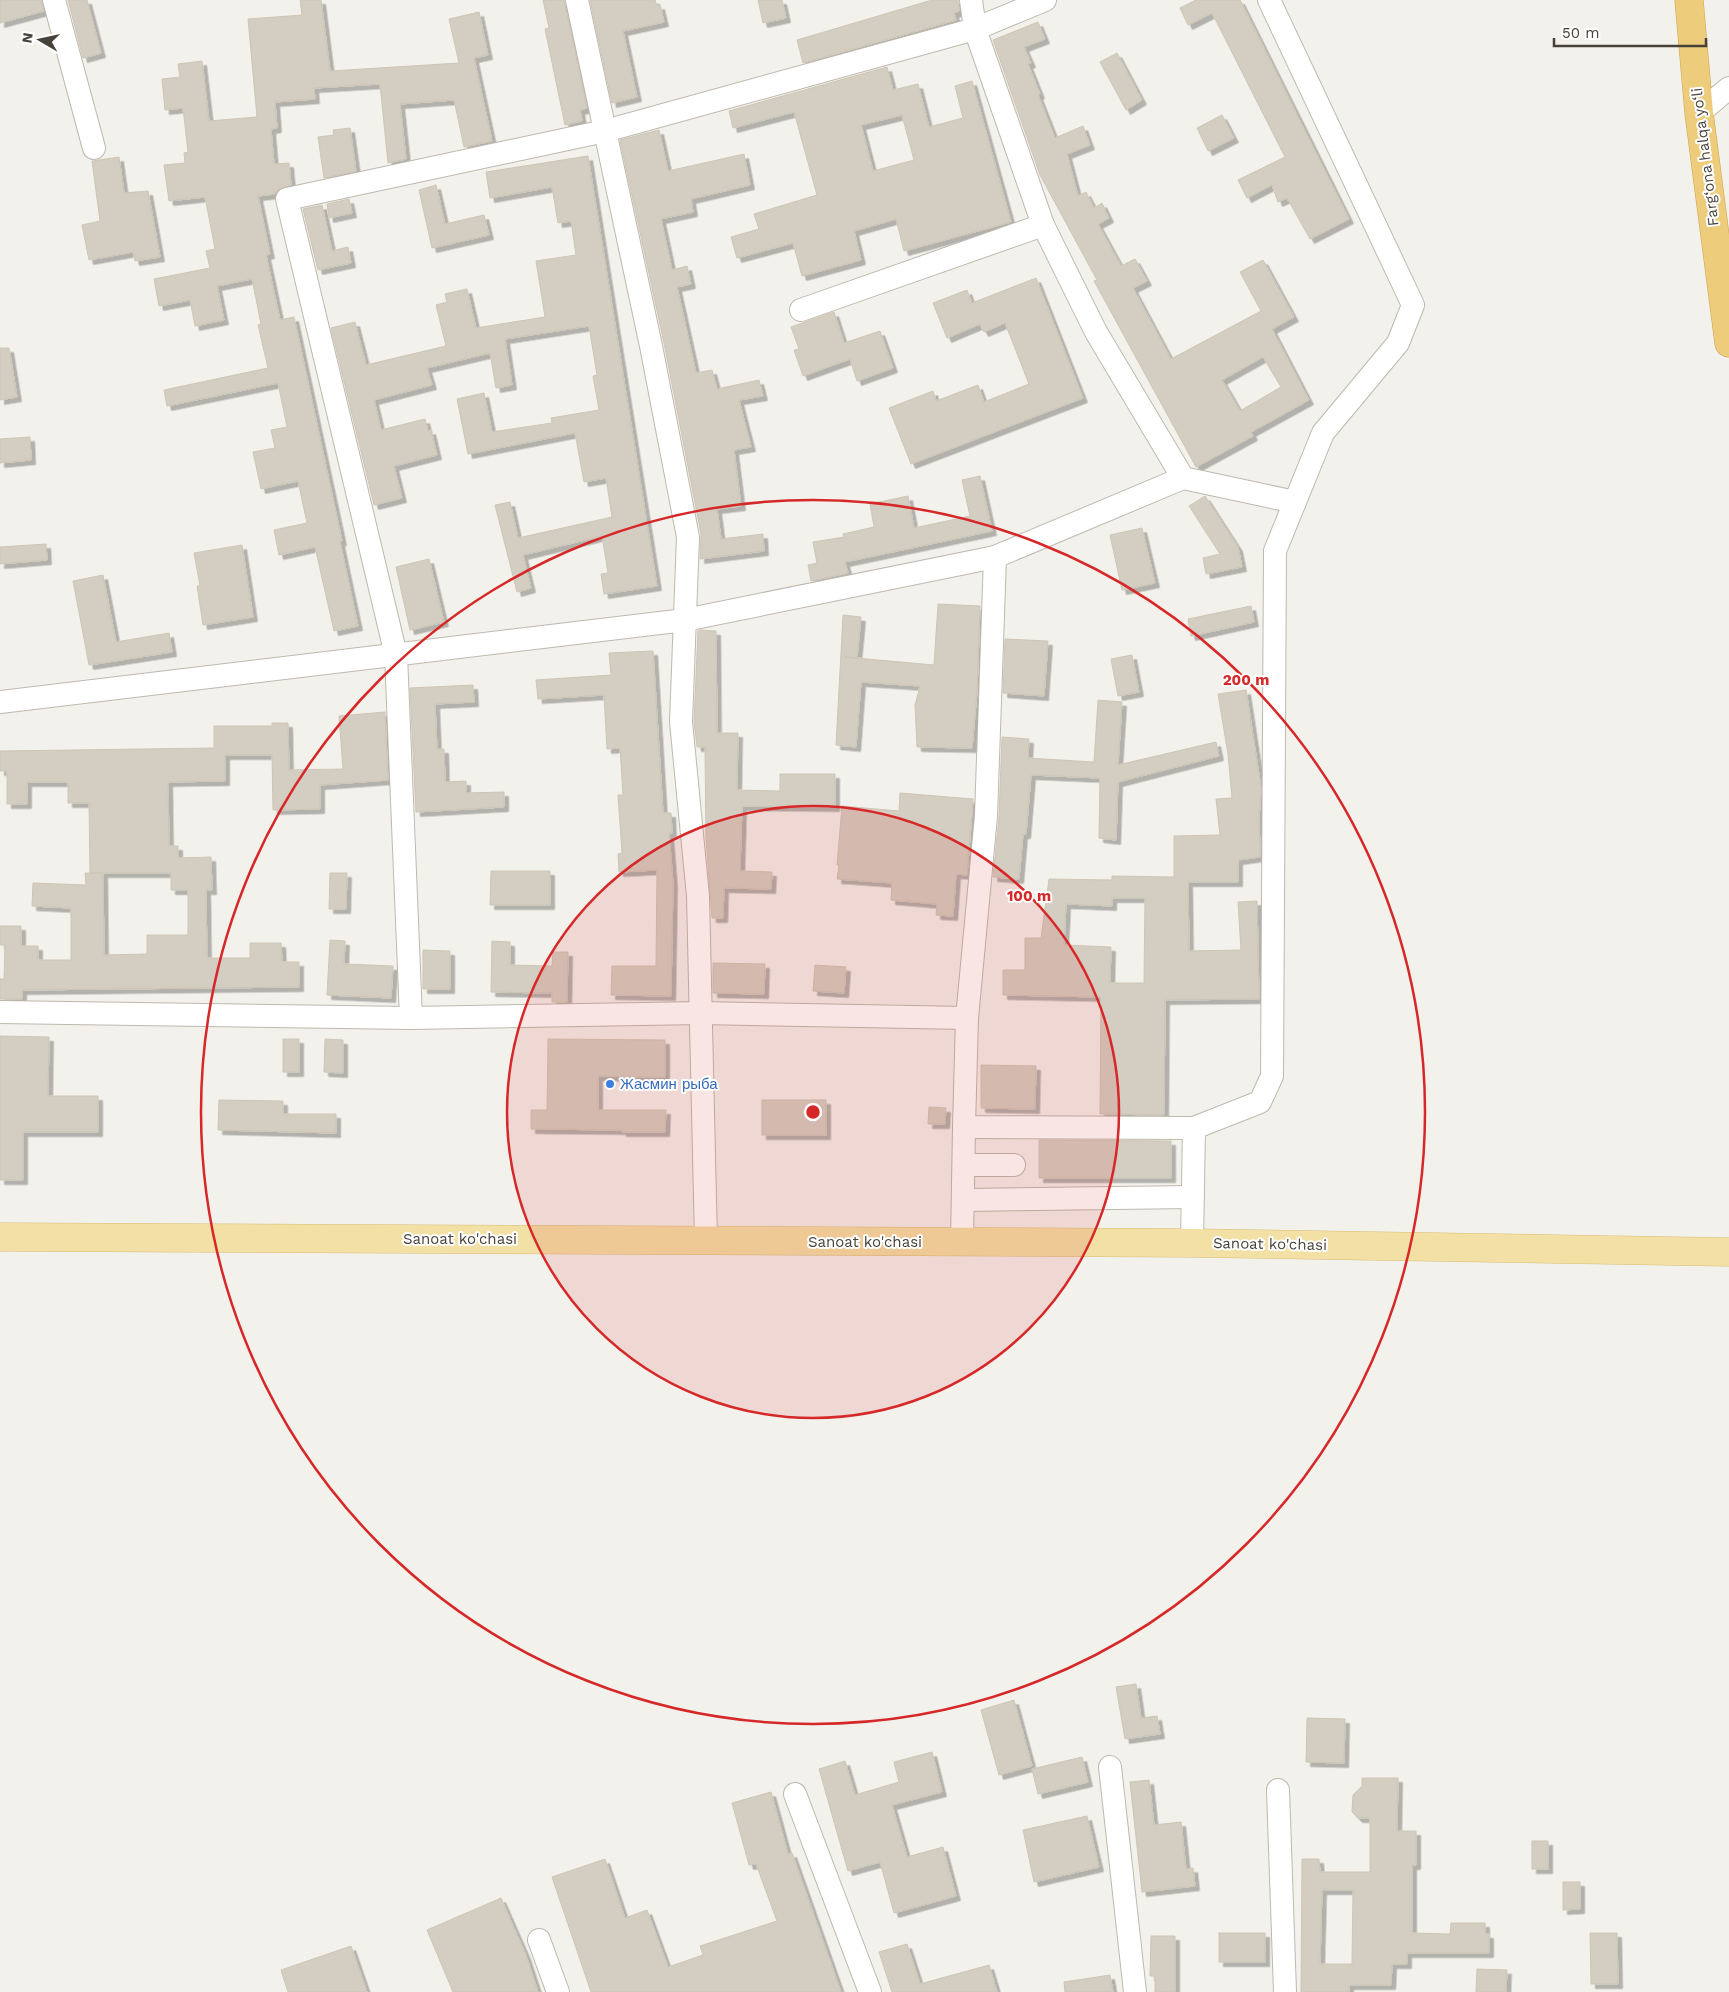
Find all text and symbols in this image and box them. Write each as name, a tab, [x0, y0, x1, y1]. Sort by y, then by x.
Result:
north arrow	[15, 15, 65, 65]
scale bar	[1554, 15, 1706, 47]
text: 50 m	[1562, 24, 1599, 42]
text: N	[18, 32, 36, 44]
street label: Farg‘ona halqa yo‘li	[1688, 87, 1722, 227]
text: 200 m	[1223, 671, 1269, 689]
text: 100 m	[1007, 887, 1051, 905]
place label: Жасмин рыба	[620, 1075, 718, 1093]
marker: Жасмин рыба	[604, 1078, 616, 1090]
centre of rings	[804, 1103, 822, 1121]
street label: Sanoat ko'chasi	[403, 1230, 517, 1248]
street label: Sanoat ko'chasi	[808, 1233, 922, 1251]
street label: Sanoat ko'chasi	[1213, 1234, 1327, 1254]

